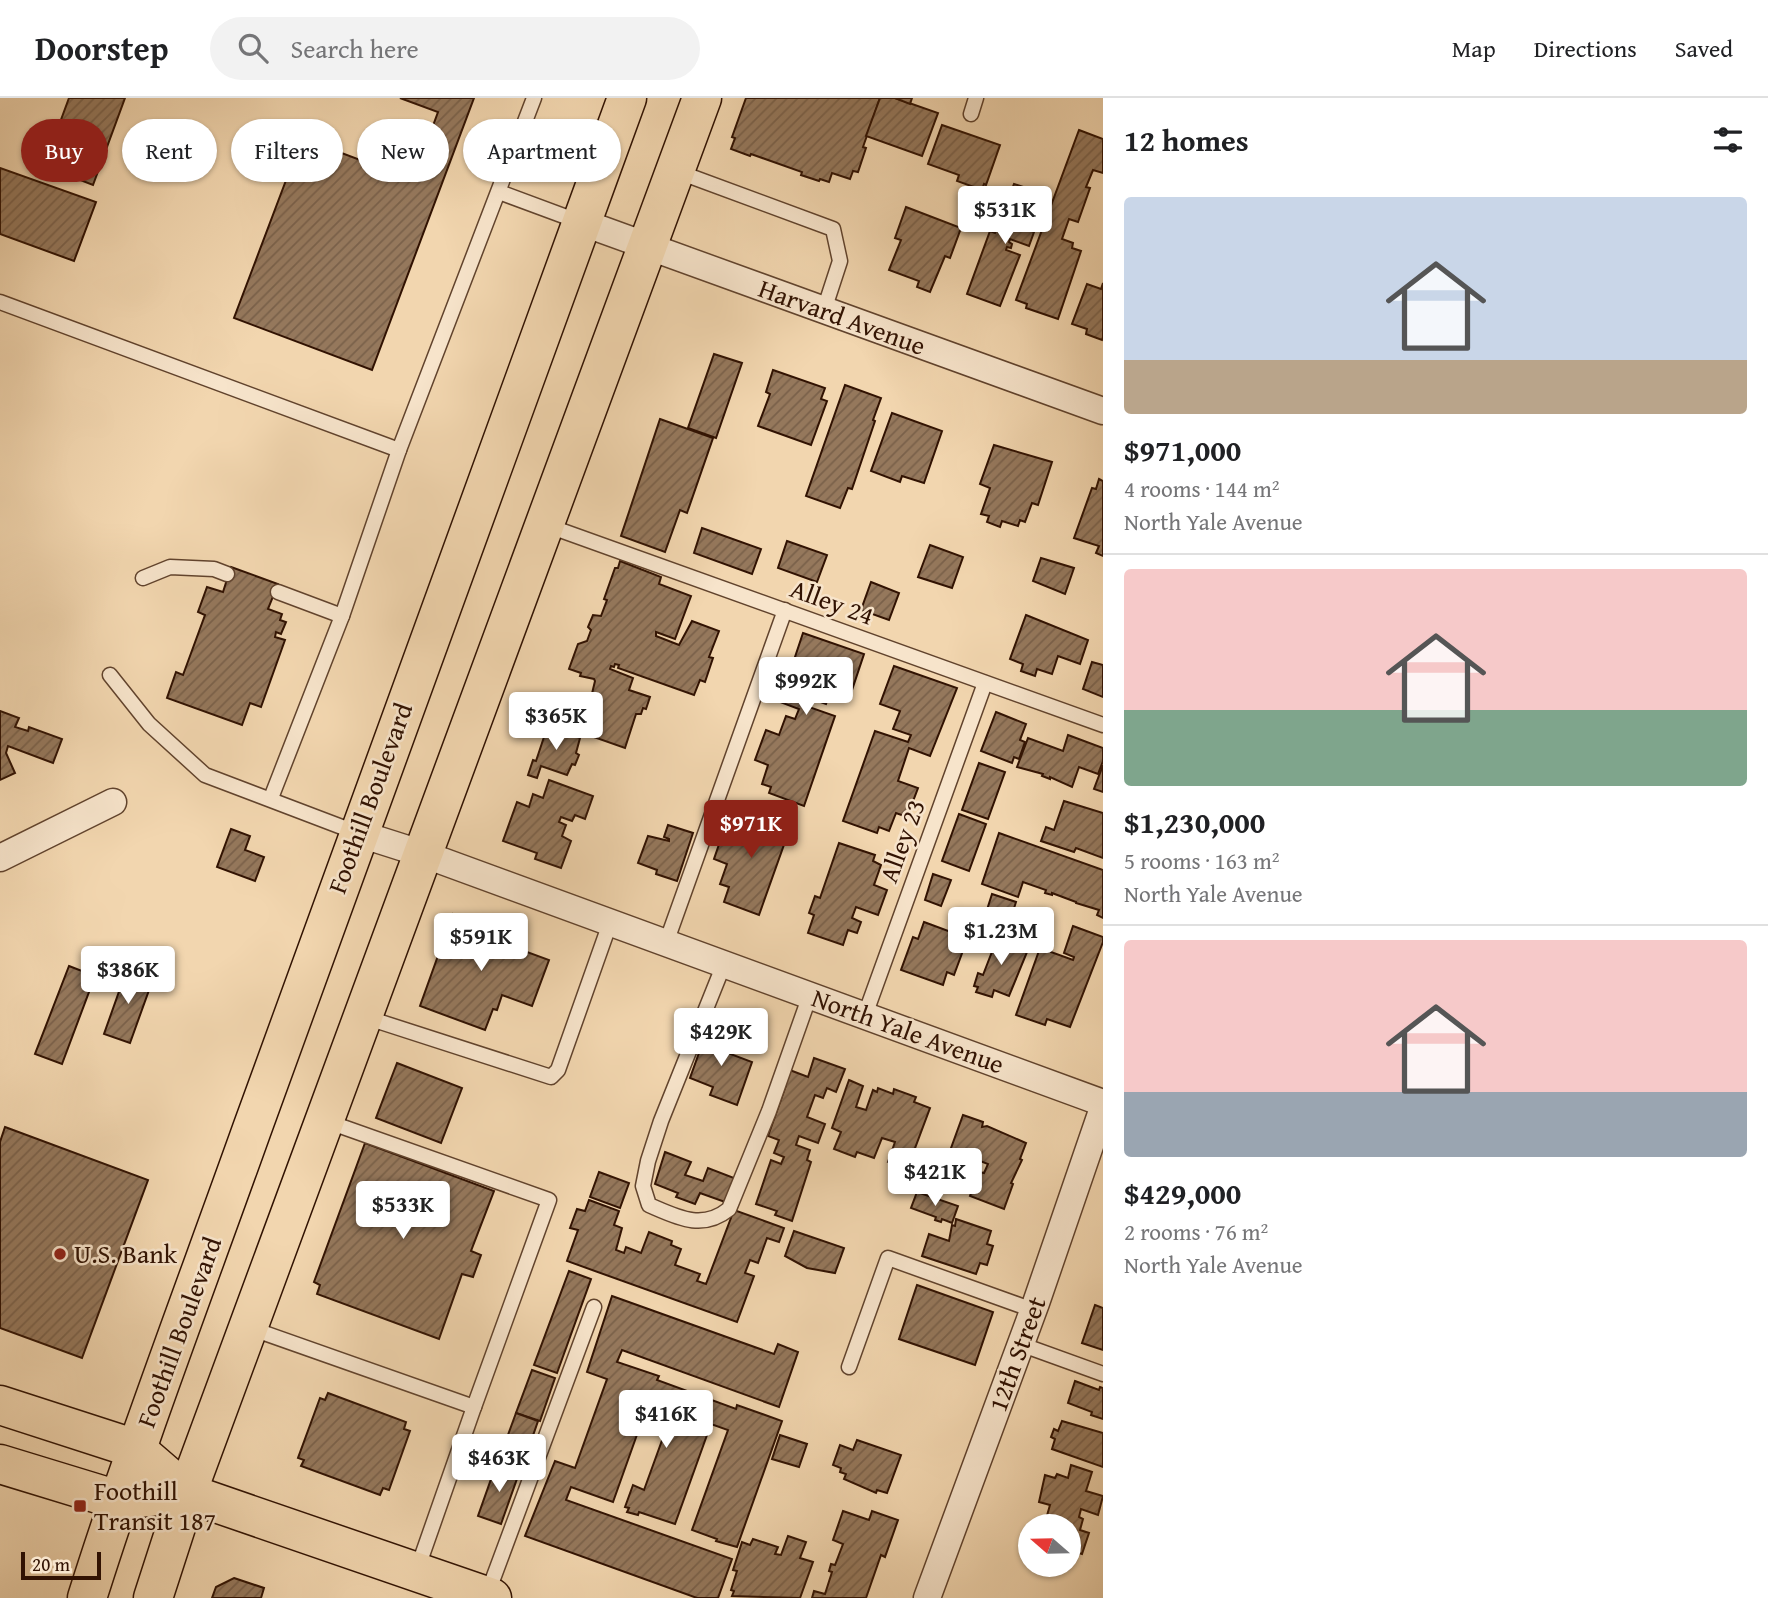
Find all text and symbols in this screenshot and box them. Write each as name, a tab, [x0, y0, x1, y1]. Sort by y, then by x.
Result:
search box	[210, 17, 700, 80]
text: Doorstep	[35, 24, 168, 72]
icon: search	[234, 29, 272, 67]
text: Search here	[290, 29, 419, 68]
text: Map	[1452, 31, 1496, 66]
text: Directions	[1534, 31, 1637, 66]
text: Saved	[1675, 31, 1733, 66]
text: 12 homes	[1124, 118, 1249, 162]
chip: Buy	[21, 119, 108, 182]
chip: Rent	[122, 119, 217, 182]
chip: Filters	[231, 119, 343, 182]
chip: New	[357, 119, 449, 182]
chip: Apartment	[463, 119, 621, 182]
icon: filters	[1709, 121, 1747, 159]
pin: $531K	[956, 186, 1054, 246]
text: $531K	[974, 192, 1036, 225]
icon: home	[1373, 243, 1499, 369]
street label: Harvard Avenue	[753, 268, 931, 365]
text: $971,000	[1124, 428, 1241, 472]
text: 4 rooms · 144 m²	[1124, 472, 1279, 505]
text: North Yale Avenue	[1124, 505, 1303, 538]
street label: Alley 24	[785, 568, 879, 635]
icon: home	[1373, 615, 1499, 741]
pin: $992K	[757, 658, 855, 717]
text: $992K	[775, 663, 837, 696]
pin: $365K	[507, 692, 605, 752]
street label: Foothill Boulevard	[317, 697, 422, 899]
text: $365K	[525, 698, 587, 731]
street label: Alley 23	[868, 794, 935, 888]
pin: $971K	[702, 800, 800, 860]
text: $1,230,000	[1124, 800, 1265, 844]
text: $971K	[720, 806, 782, 839]
text: 5 rooms · 163 m²	[1124, 844, 1279, 877]
text: North Yale Avenue	[1124, 877, 1303, 910]
pin: $1.23M	[944, 908, 1058, 967]
text: $1.23M	[964, 913, 1038, 946]
pin: $591K	[432, 914, 530, 973]
text: $591K	[450, 919, 512, 952]
pin: $386K	[79, 946, 177, 1006]
text: $386K	[97, 952, 159, 985]
street label: North Yale Avenue	[807, 978, 1010, 1083]
icon: home	[1373, 986, 1499, 1112]
pin: $429K	[672, 1009, 770, 1068]
text: $429K	[690, 1014, 752, 1047]
pin: $421K	[886, 1148, 984, 1208]
text: $421K	[904, 1154, 966, 1187]
text: $429,000	[1124, 1171, 1241, 1215]
pin: $533K	[354, 1182, 452, 1241]
text: $533K	[372, 1187, 434, 1220]
text: 2 rooms · 76 m²	[1124, 1215, 1268, 1248]
street label: Foothill Boulevard	[126, 1231, 231, 1433]
place label: U.S. Bank	[74, 1234, 178, 1273]
marker: U.S. Bank	[52, 1246, 68, 1262]
text: North Yale Avenue	[1124, 1248, 1303, 1281]
street label: 12th Street	[978, 1291, 1055, 1417]
pin: $416K	[617, 1390, 715, 1450]
text: $416K	[635, 1396, 697, 1429]
pin: $463K	[450, 1434, 548, 1494]
text: $463K	[468, 1440, 530, 1473]
place label: Foothill Transit 187	[94, 1471, 216, 1540]
marker: Foothill Transit 187	[72, 1498, 88, 1514]
north arrow	[1018, 1514, 1082, 1577]
map controls	[1018, 1514, 1081, 1577]
scale bar	[21, 1549, 102, 1581]
text: 20 m	[32, 1550, 70, 1578]

